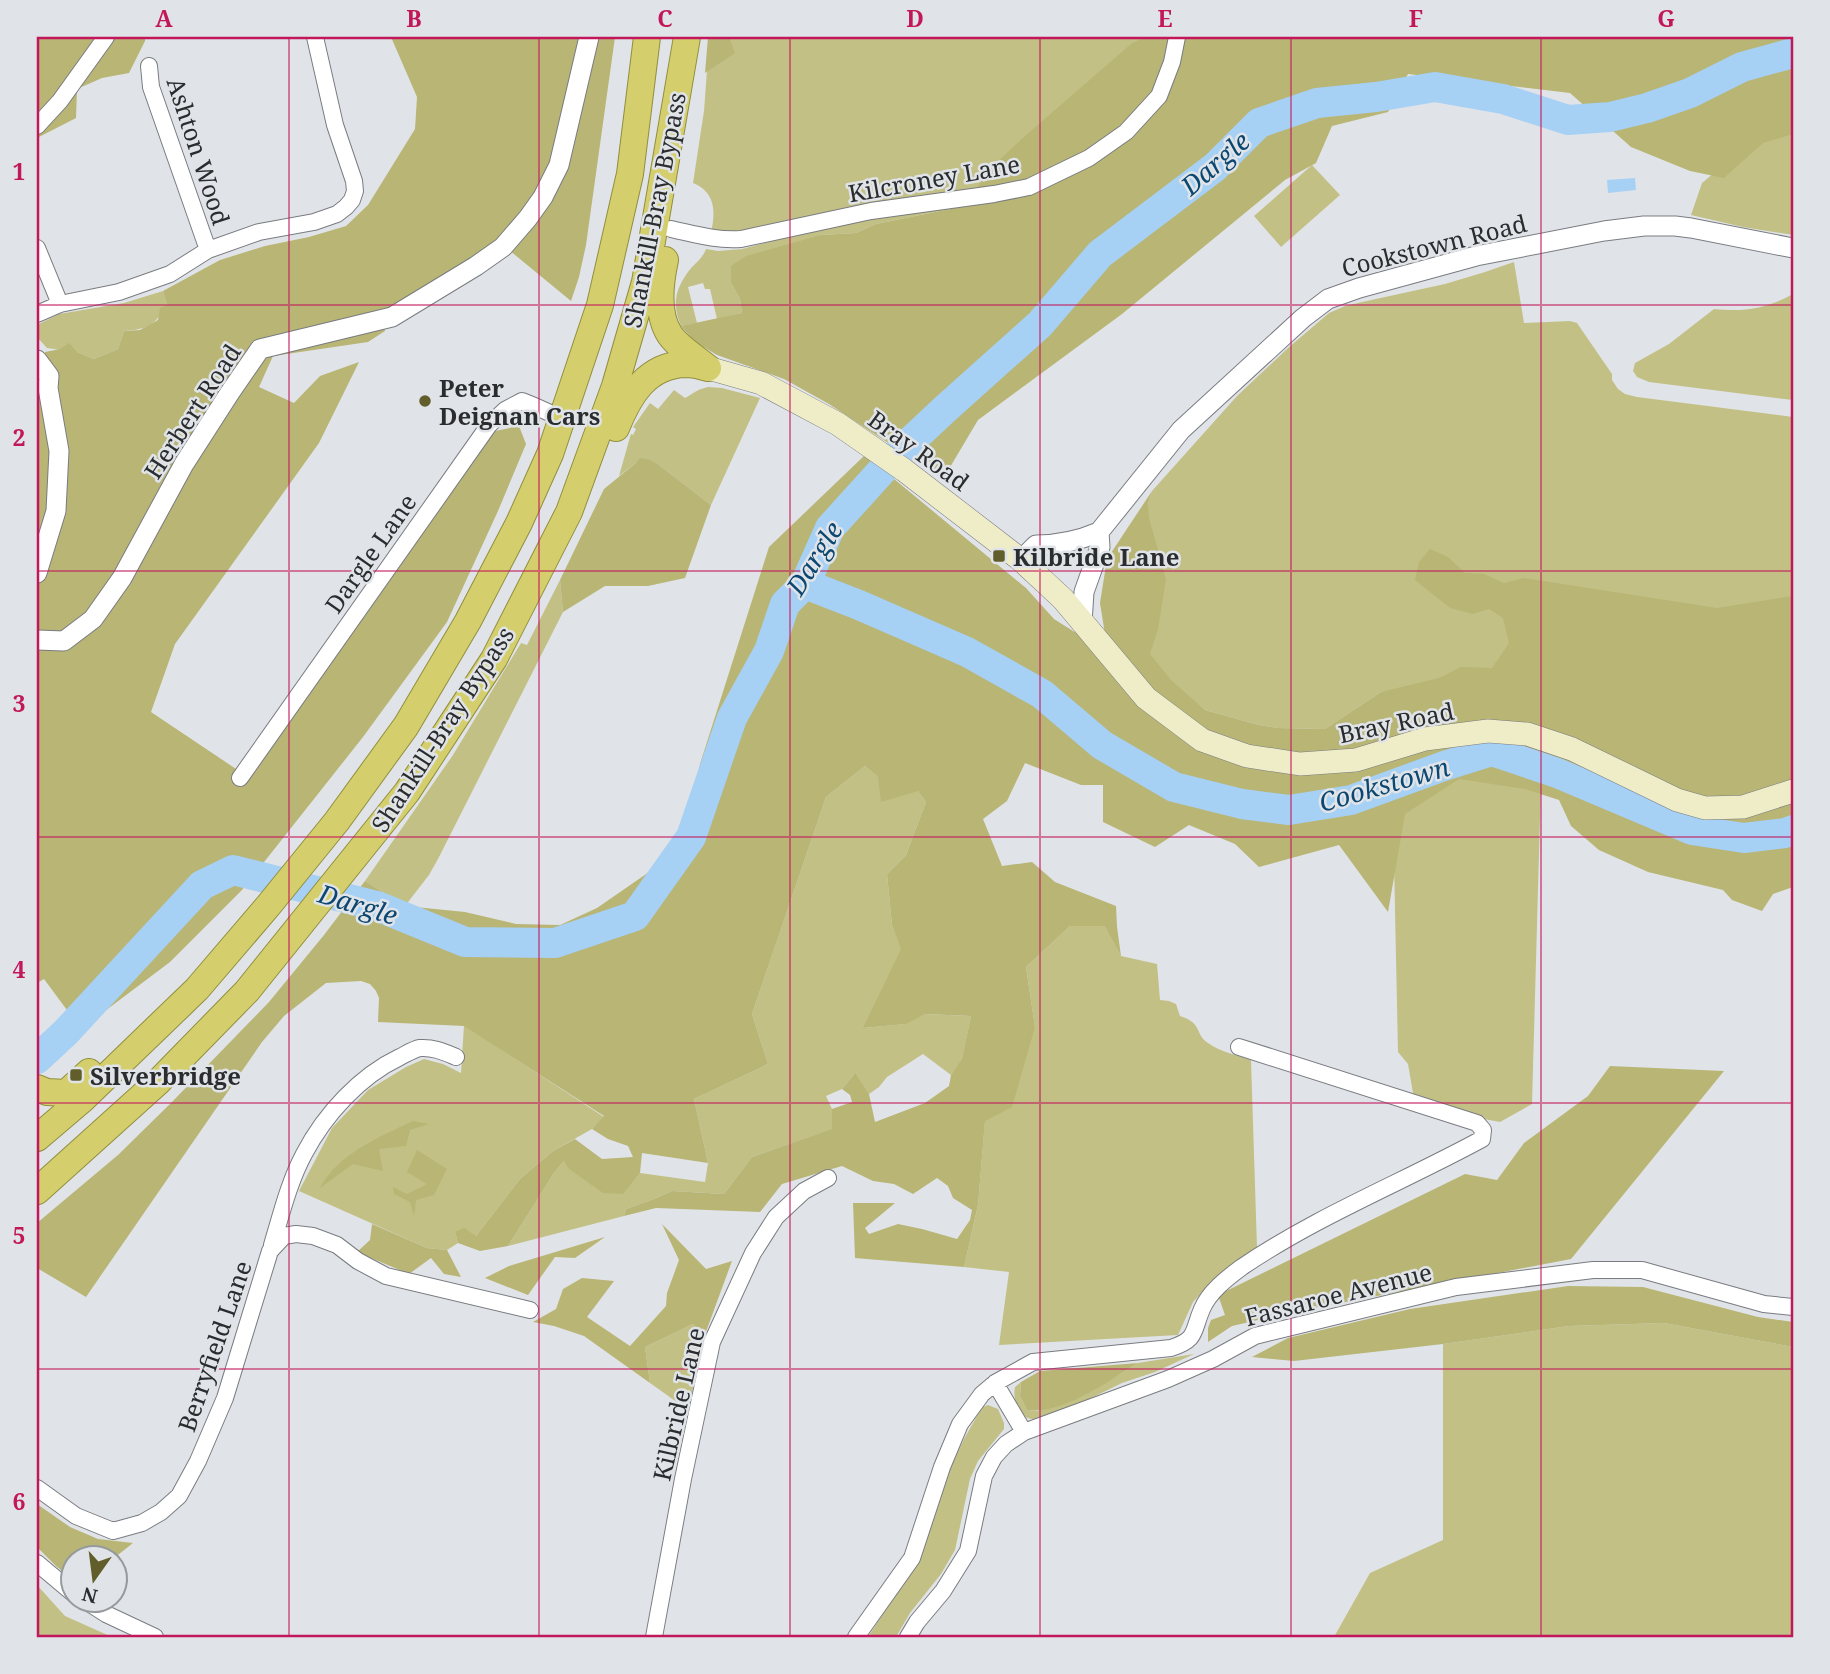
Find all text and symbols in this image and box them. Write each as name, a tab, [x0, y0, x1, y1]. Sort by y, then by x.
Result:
text: A	[155, 2, 173, 34]
text: B	[406, 2, 422, 34]
text: C	[657, 2, 673, 34]
text: D	[906, 2, 924, 34]
text: E	[1157, 2, 1173, 34]
text: F	[1409, 2, 1423, 34]
text: G	[1657, 2, 1675, 34]
street label: Ashton Wood	[160, 73, 238, 229]
street label: Shankill-Bray Bypass	[615, 89, 693, 331]
water label: Dargle	[1172, 123, 1257, 204]
street label: Kilcroney Lane	[846, 147, 1022, 209]
text: 1	[13, 155, 26, 187]
street label: Cookstown Road	[1338, 206, 1530, 284]
street label: Herbert Road	[136, 337, 248, 485]
place label: Peter Deignan Cars	[439, 371, 600, 432]
marker: Peter Deignan Cars	[417, 393, 433, 409]
street label: Bray Road	[862, 402, 976, 498]
text: 2	[13, 421, 26, 453]
street label: Dargle Lane	[317, 487, 423, 619]
water label: Dargle	[777, 514, 851, 603]
place label: Kilbride Lane	[1013, 540, 1179, 573]
marker: Kilbride Lane	[991, 548, 1007, 564]
street label: Shankill-Bray Bypass	[363, 620, 521, 838]
text: 3	[13, 687, 26, 719]
street label: Bray Road	[1335, 694, 1457, 750]
water label: Cookstown	[1314, 748, 1454, 820]
water label: Dargle	[313, 875, 402, 933]
text: 4	[13, 953, 26, 985]
place label: Silverbridge	[90, 1059, 241, 1092]
marker: Silverbridge	[68, 1067, 84, 1083]
text: 5	[13, 1219, 26, 1251]
street label: Fassaroe Avenue	[1241, 1255, 1435, 1333]
street label: Berryfield Lane	[169, 1256, 259, 1436]
street label: Kilbride Lane	[644, 1324, 712, 1484]
text: 6	[13, 1485, 26, 1517]
north arrow	[60, 1544, 130, 1614]
text: N	[79, 1581, 100, 1610]

